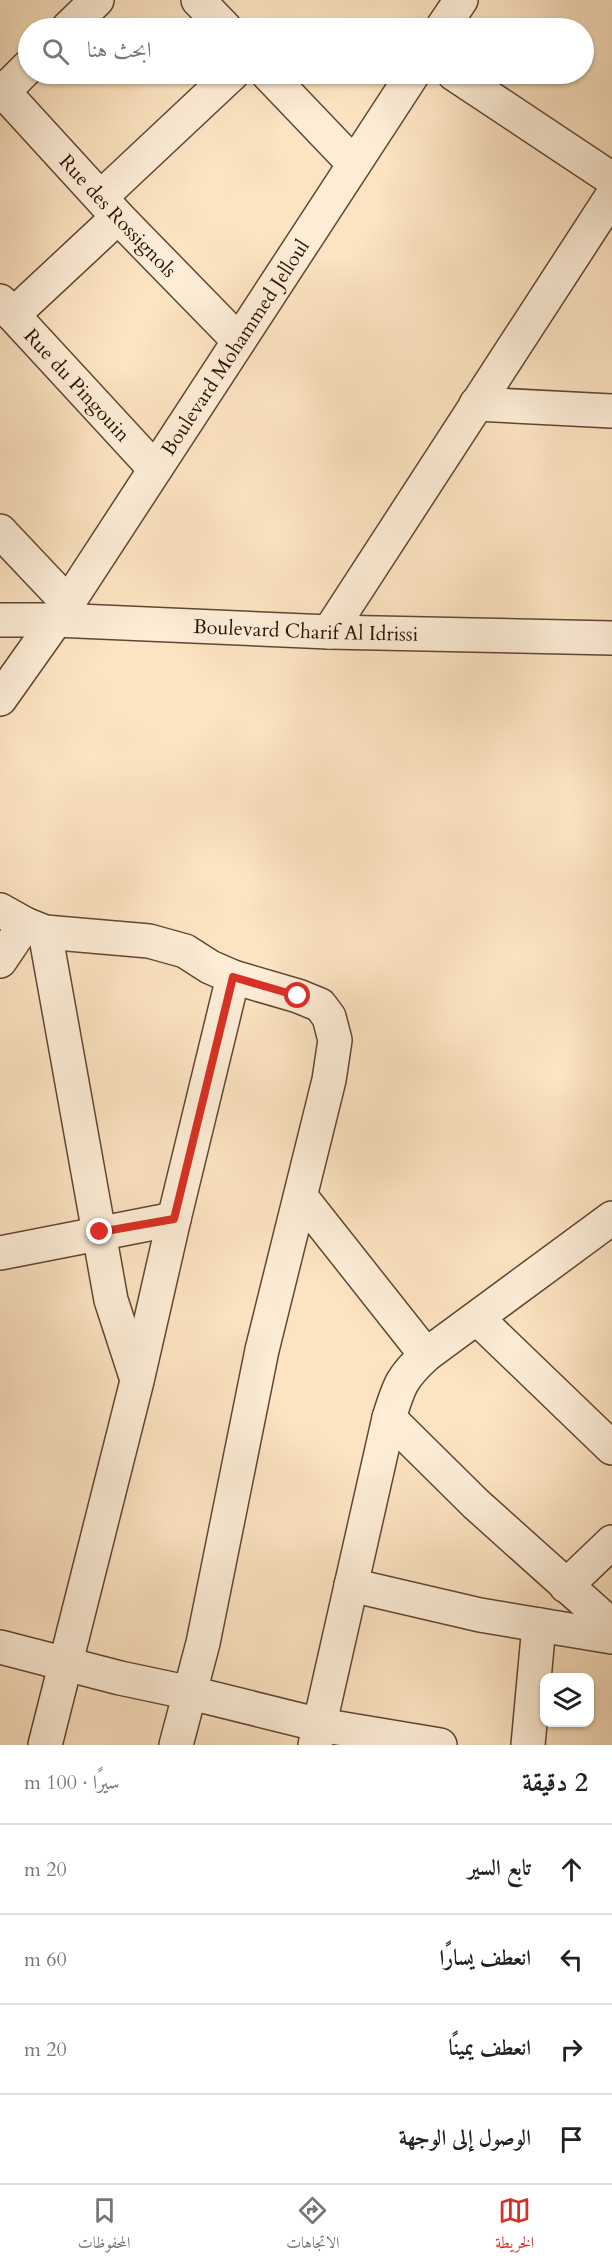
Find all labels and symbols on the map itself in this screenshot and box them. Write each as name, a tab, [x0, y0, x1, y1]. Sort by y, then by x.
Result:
street label: Rue des Rossignols	[53, 149, 183, 283]
street label: Boulevard Mohammed Jelloul	[155, 234, 316, 461]
street label: Rue du Pingouin	[18, 323, 137, 448]
street label: Boulevard Charif Al Idrissi	[193, 613, 419, 648]
route start	[284, 982, 310, 1008]
route end	[86, 1218, 112, 1244]

